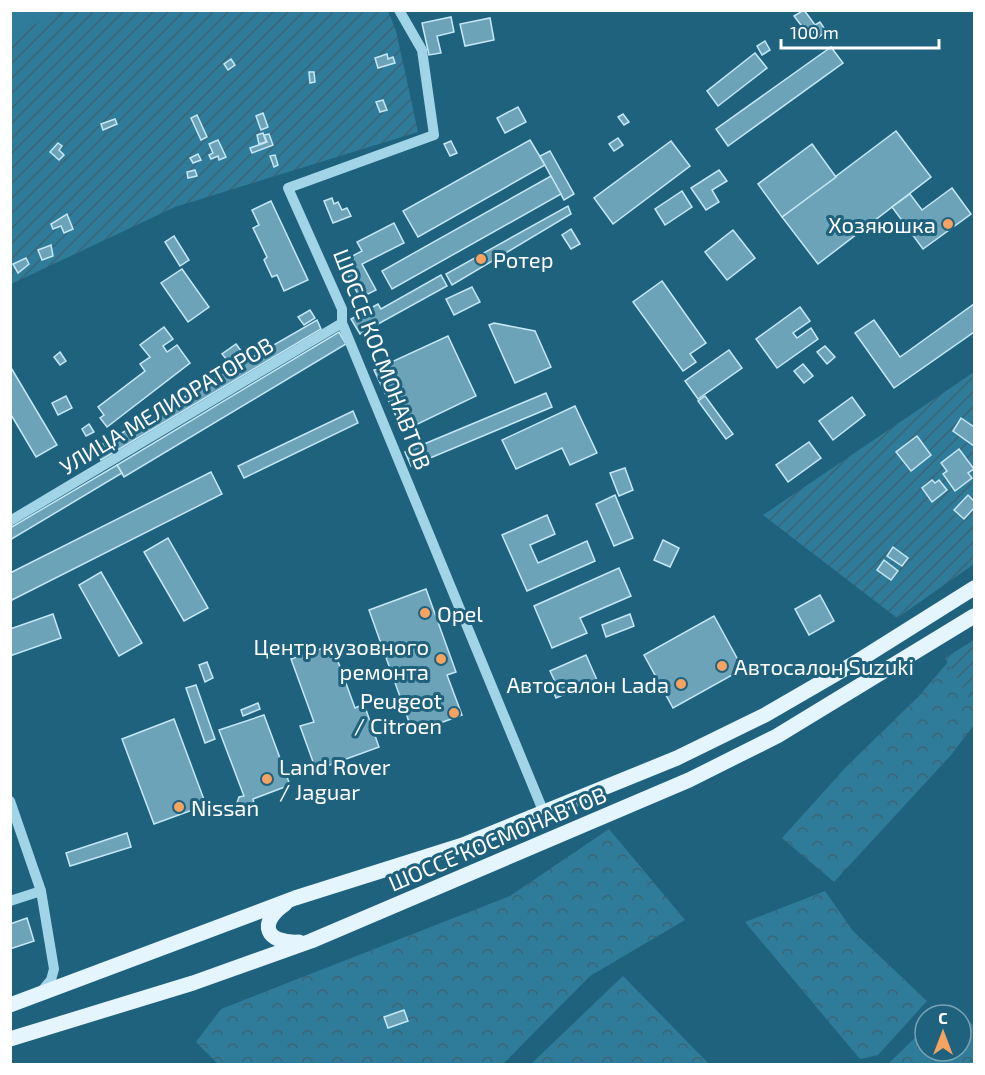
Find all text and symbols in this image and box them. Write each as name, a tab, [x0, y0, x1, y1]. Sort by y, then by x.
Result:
scale bar	[781, 12, 938, 50]
text: 100 m	[790, 21, 839, 43]
place label: Хозяюшка	[828, 211, 936, 237]
marker: Хозяюшка	[941, 217, 955, 231]
street label: ШОССЕ КОСМОНАВТОВ	[329, 245, 437, 473]
place label: Ротер	[493, 246, 554, 272]
marker: Ротер	[474, 252, 488, 266]
street label: УЛИЦА МЕЛИОРАТОРОВ	[55, 331, 277, 479]
place label: Opel	[437, 600, 483, 626]
marker: Opel	[418, 606, 432, 620]
place label: Центр кузовного ремонта	[254, 633, 429, 684]
marker: Центр кузовного ремонта	[434, 652, 448, 666]
place label: Автосалон Suzuki	[734, 653, 914, 679]
marker: Автосалон Suzuki	[715, 659, 729, 673]
place label: Автосалон Lada	[506, 671, 669, 697]
marker: Автосалон Lada	[674, 677, 688, 691]
place label: Peugeot / Citroen	[354, 687, 442, 738]
marker: Peugeot / Citroen	[447, 706, 461, 720]
place label: Land Rover / Jaguar	[279, 753, 391, 804]
marker: Land Rover / Jaguar	[260, 772, 274, 786]
street label: ШОССЕ КОСМОНАВТОВ	[384, 780, 610, 896]
place label: Nissan	[191, 794, 259, 820]
marker: Nissan	[172, 800, 186, 814]
north arrow	[913, 1003, 973, 1063]
text: С	[938, 1008, 948, 1027]

